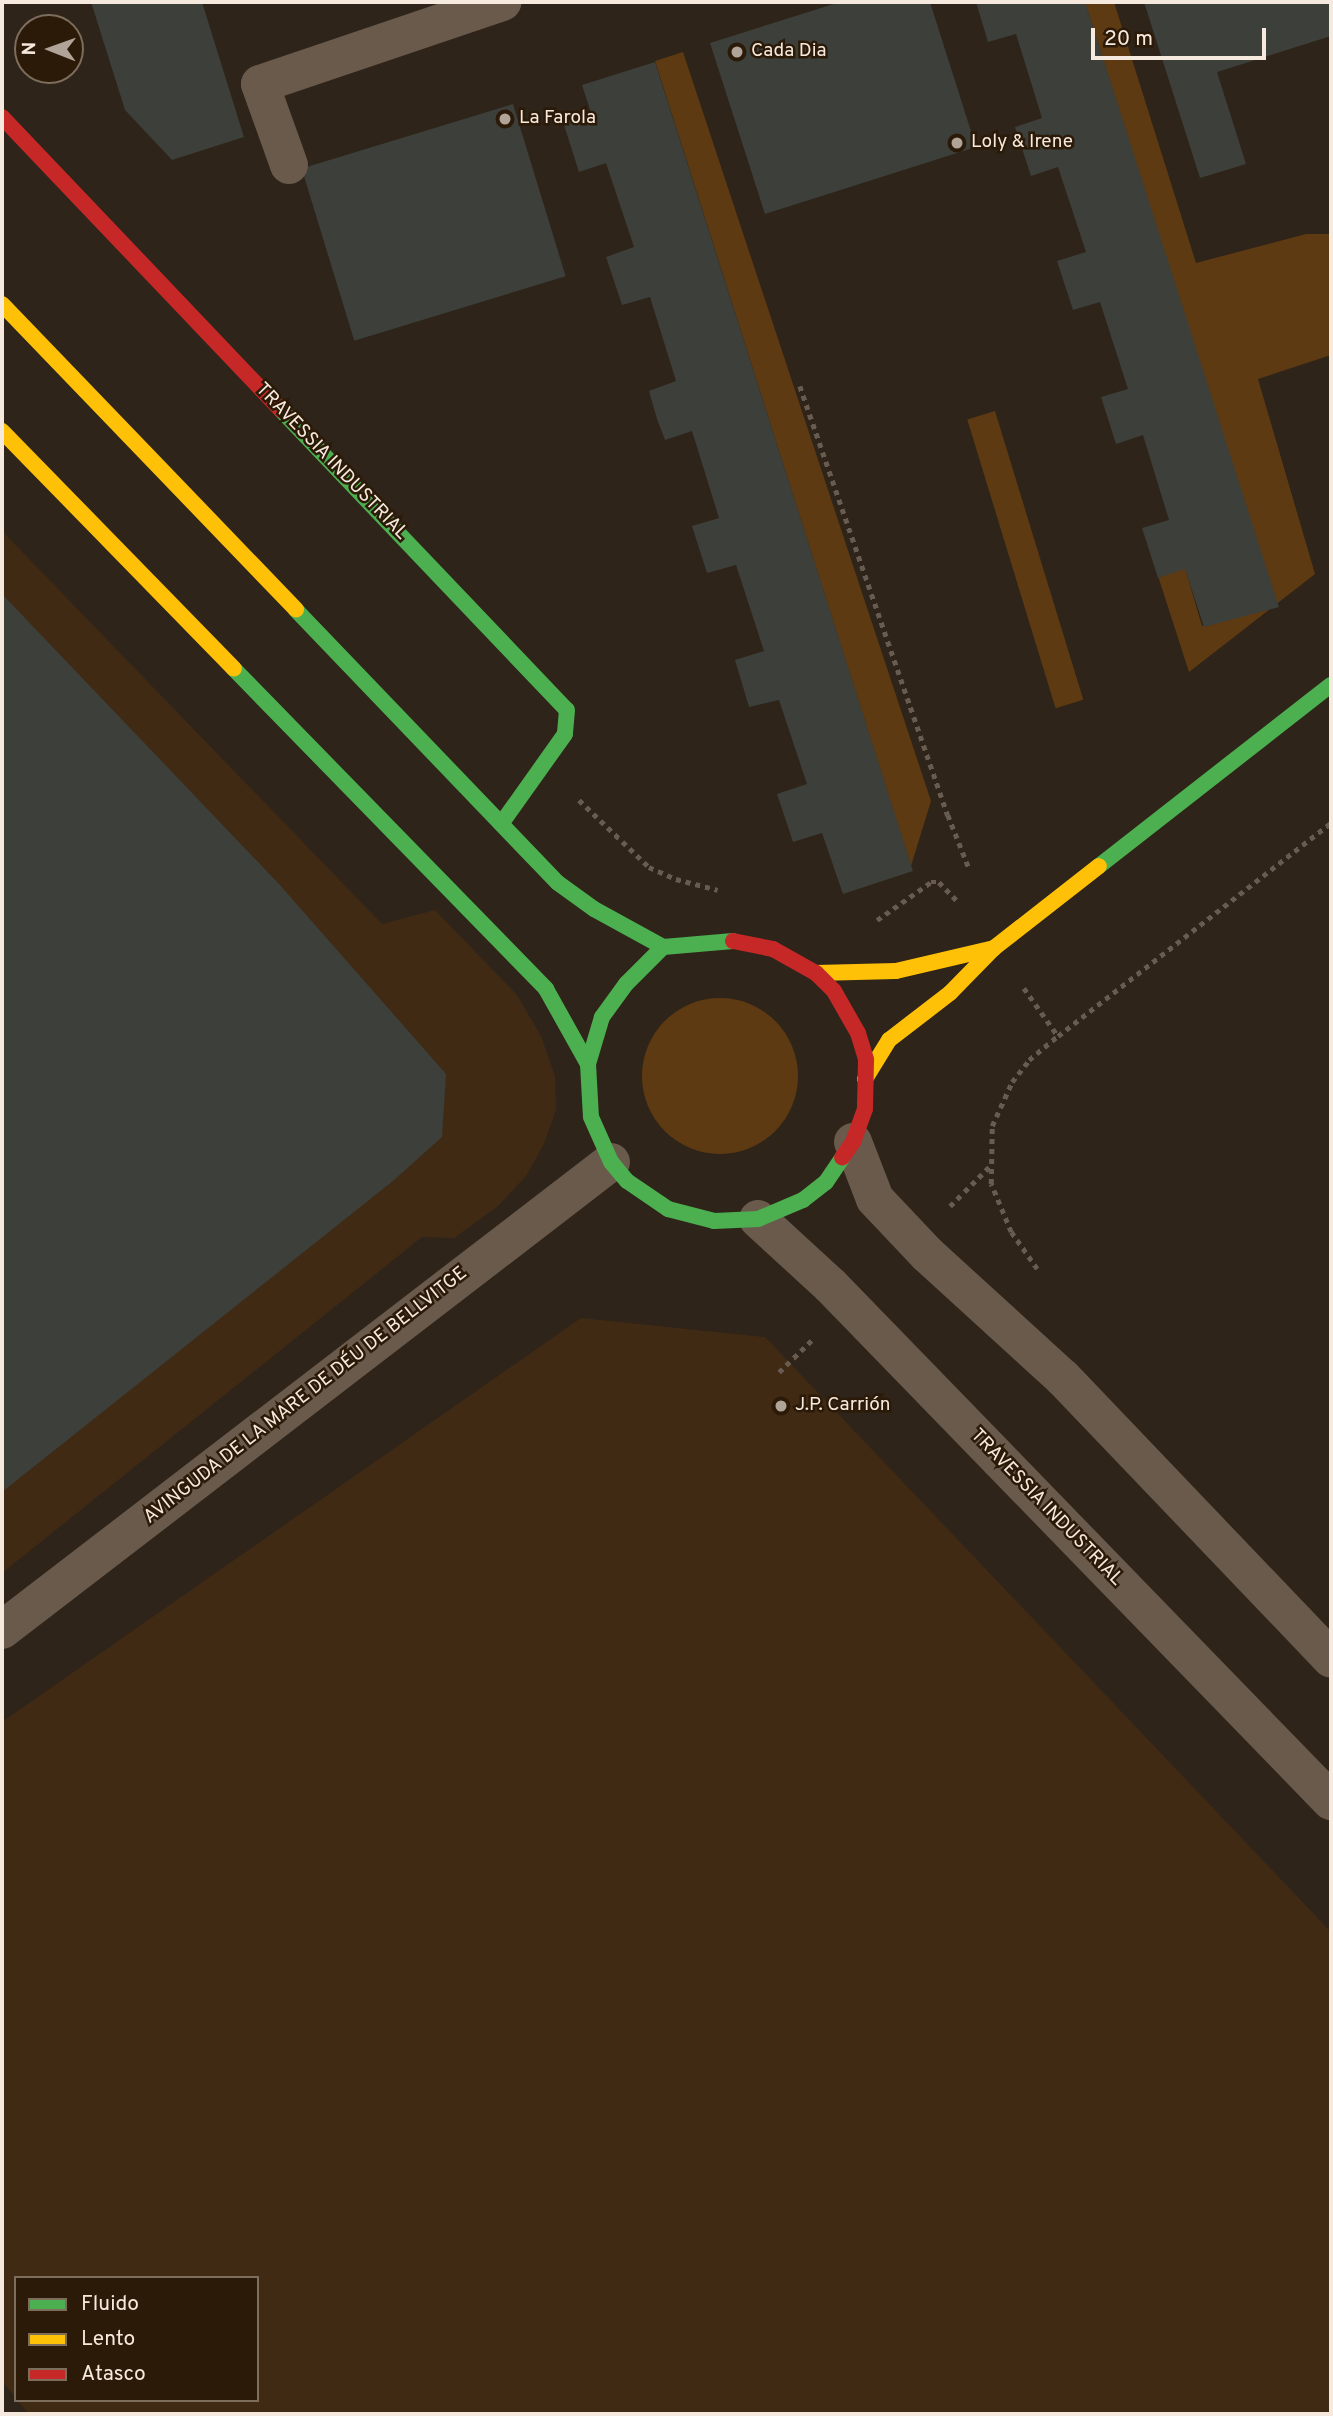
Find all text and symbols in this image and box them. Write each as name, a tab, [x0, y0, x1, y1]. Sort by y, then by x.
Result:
north arrow	[14, 14, 84, 84]
scale bar	[1095, 14, 1270, 58]
text: 20 m	[1104, 26, 1153, 53]
place label: Cada Dia	[751, 41, 826, 63]
text: N	[18, 42, 42, 56]
marker: Cada Dia	[729, 44, 745, 60]
place label: La Farola	[519, 108, 596, 130]
marker: La Farola	[497, 111, 513, 127]
place label: Loly & Irene	[971, 132, 1073, 154]
marker: Loly & Irene	[949, 135, 965, 151]
street label: TRAVESSIA INDUSTRIAL	[250, 378, 412, 546]
street label: AVINGUDA DE LA MARE DE DÉU DE BELLVITGE	[139, 1262, 473, 1530]
place label: J.P. Carrión	[795, 1395, 890, 1417]
marker: J.P. Carrión	[773, 1398, 789, 1414]
street label: TRAVESSIA INDUSTRIAL	[965, 1424, 1127, 1592]
legend	[14, 2276, 259, 2402]
text: Fluido	[81, 2291, 139, 2318]
text: Lento	[81, 2326, 135, 2353]
text: Atasco	[81, 2361, 146, 2388]

